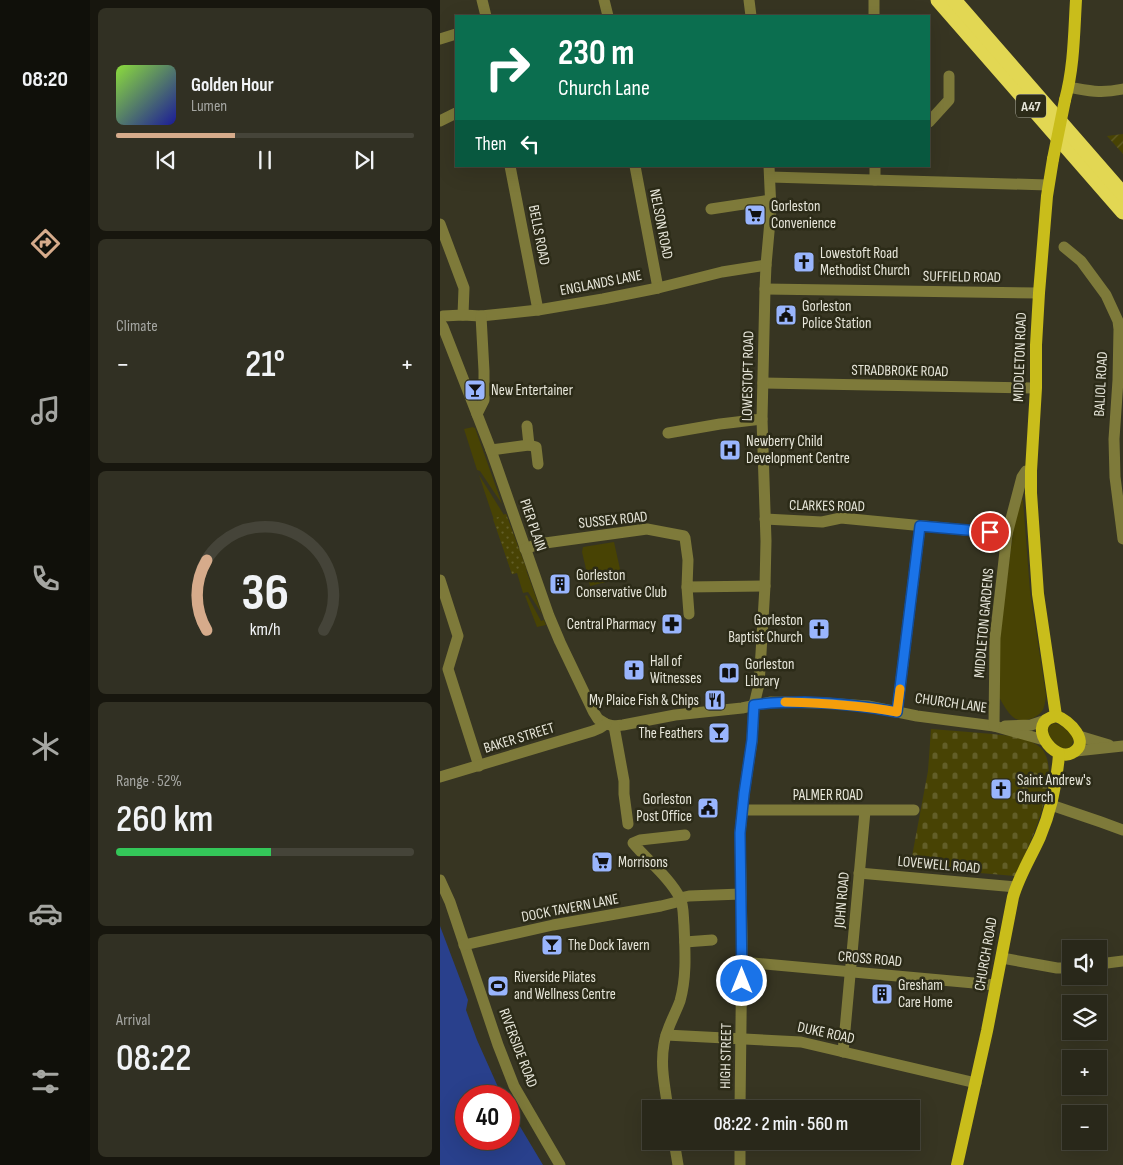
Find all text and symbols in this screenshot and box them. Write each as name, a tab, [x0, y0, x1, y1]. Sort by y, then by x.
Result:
text: 230 m	[558, 32, 634, 75]
icon: right	[475, 35, 540, 100]
text: 08:20	[22, 66, 68, 93]
text: Golden Hour	[191, 74, 274, 97]
text: Church Lane	[558, 75, 650, 102]
road number: A47	[1016, 94, 1046, 118]
text: Lumen	[191, 97, 227, 116]
icon: left	[516, 130, 544, 158]
text: Then	[475, 133, 506, 156]
icon: previous	[152, 146, 180, 174]
icon: pause	[251, 146, 279, 174]
icon: next	[350, 146, 378, 174]
street label: NELSON ROAD	[645, 187, 677, 261]
place label: Gorleston Convenience	[771, 197, 836, 233]
street label: BELLS ROAD	[524, 203, 554, 267]
supermarket icon: Gorleston Convenience	[743, 203, 767, 227]
icon: directions	[28, 226, 63, 261]
place label: Lowestoft Road Methodist Church	[820, 244, 910, 280]
church icon: Lowestoft Road Methodist Church	[792, 250, 816, 274]
street label: ENGLANDS LANE	[558, 266, 644, 300]
street label: SUFFIELD ROAD	[923, 267, 1001, 287]
place label: Gorleston Police Station	[802, 297, 872, 333]
public building icon: Gorleston Police Station	[774, 303, 798, 327]
street label: MIDDLETON ROAD	[1009, 312, 1031, 402]
text: Climate	[116, 317, 158, 336]
street label: LOWESTOFT ROAD	[738, 331, 758, 421]
text: 21°	[245, 342, 285, 387]
text: −	[116, 348, 130, 381]
text: +	[400, 348, 414, 381]
street label: BALIOL ROAD	[1090, 351, 1112, 417]
street label: STRADBROKE ROAD	[851, 361, 949, 381]
bar icon: New Entertainer	[463, 378, 487, 402]
place label: New Entertainer	[491, 381, 574, 400]
icon: music	[28, 393, 63, 428]
place label: Newberry Child Development Centre	[746, 432, 850, 468]
hospital icon: Newberry Child Development Centre	[718, 438, 742, 462]
street label: PIER PLAIN	[515, 496, 551, 554]
street label: CLARKES ROAD	[789, 496, 865, 516]
street label: SUSSEX ROAD	[578, 507, 648, 533]
pin	[969, 511, 1011, 553]
icon: arrive	[976, 518, 1004, 546]
icon: phone	[28, 561, 63, 596]
text: 36	[241, 562, 289, 625]
place label: Gorleston Conservative Club	[576, 566, 667, 602]
street label: MIDDLETON GARDENS	[970, 567, 998, 679]
building icon: Gorleston Conservative Club	[548, 572, 572, 596]
place label: Gorleston Baptist Church	[728, 611, 803, 647]
pharmacy icon: Central Pharmacy	[660, 612, 684, 636]
place label: Central Pharmacy	[567, 615, 656, 634]
church icon: Gorleston Baptist Church	[807, 617, 831, 641]
text: km/h	[250, 619, 280, 640]
place label: Hall of Witnesses	[650, 652, 702, 688]
place label: Gorleston Library	[745, 655, 794, 691]
church icon: Hall of Witnesses	[622, 658, 646, 682]
library icon: Gorleston Library	[717, 661, 741, 685]
restaurant icon: My Plaice Fish & Chips	[703, 688, 727, 712]
street label: CHURCH LANE	[914, 689, 988, 717]
place label: My Plaice Fish & Chips	[589, 691, 699, 710]
street label: BAKER STREET	[481, 718, 557, 758]
bar icon: The Feathers	[707, 721, 731, 745]
place label: The Feathers	[638, 724, 703, 743]
icon: climate	[28, 729, 63, 764]
place label: Saint Andrew's Church	[1017, 771, 1091, 807]
text: Range · 52%	[116, 772, 182, 791]
church icon: Saint Andrew's Church	[989, 777, 1013, 801]
street label: PALMER ROAD	[793, 786, 863, 805]
place label: Gorleston Post Office	[636, 790, 692, 826]
public building icon: Gorleston Post Office	[696, 796, 720, 820]
text: 260 km	[116, 797, 213, 842]
supermarket icon: Morrisons	[590, 850, 614, 874]
street label: LOVEWELL ROAD	[897, 852, 981, 878]
place label: Morrisons	[618, 853, 668, 872]
street label: JOHN ROAD	[830, 871, 854, 930]
street label: DOCK TAVERN LANE	[520, 889, 620, 927]
icon: car	[28, 896, 63, 931]
street label: CHURCH ROAD	[970, 916, 1002, 992]
bar icon: The Dock Tavern	[540, 933, 564, 957]
place label: The Dock Tavern	[568, 936, 650, 955]
map controls	[1062, 940, 1107, 1150]
button: sound	[1062, 940, 1107, 985]
street label: CROSS ROAD	[837, 947, 903, 971]
position arrow	[715, 954, 767, 1006]
place label: Riverside Pilates and Wellness Centre	[514, 968, 616, 1004]
sports icon: Riverside Pilates and Wellness Centre	[486, 974, 510, 998]
place label: Gresham Care Home	[898, 976, 953, 1012]
building icon: Gresham Care Home	[870, 982, 894, 1006]
button: layers	[1062, 995, 1107, 1040]
street label: RIVERSIDE ROAD	[494, 1006, 542, 1090]
text: Arrival	[116, 1011, 150, 1030]
street label: DUKE ROAD	[796, 1018, 856, 1048]
street label: HIGH STREET	[716, 1023, 736, 1089]
text: 08:22	[116, 1036, 191, 1081]
button: +	[1062, 1050, 1107, 1095]
icon: filters	[28, 1064, 63, 1099]
speed limit sign: 40	[455, 1085, 520, 1150]
button: −	[1062, 1105, 1107, 1150]
text: 08:22 · 2 min · 560 m	[714, 1113, 848, 1136]

